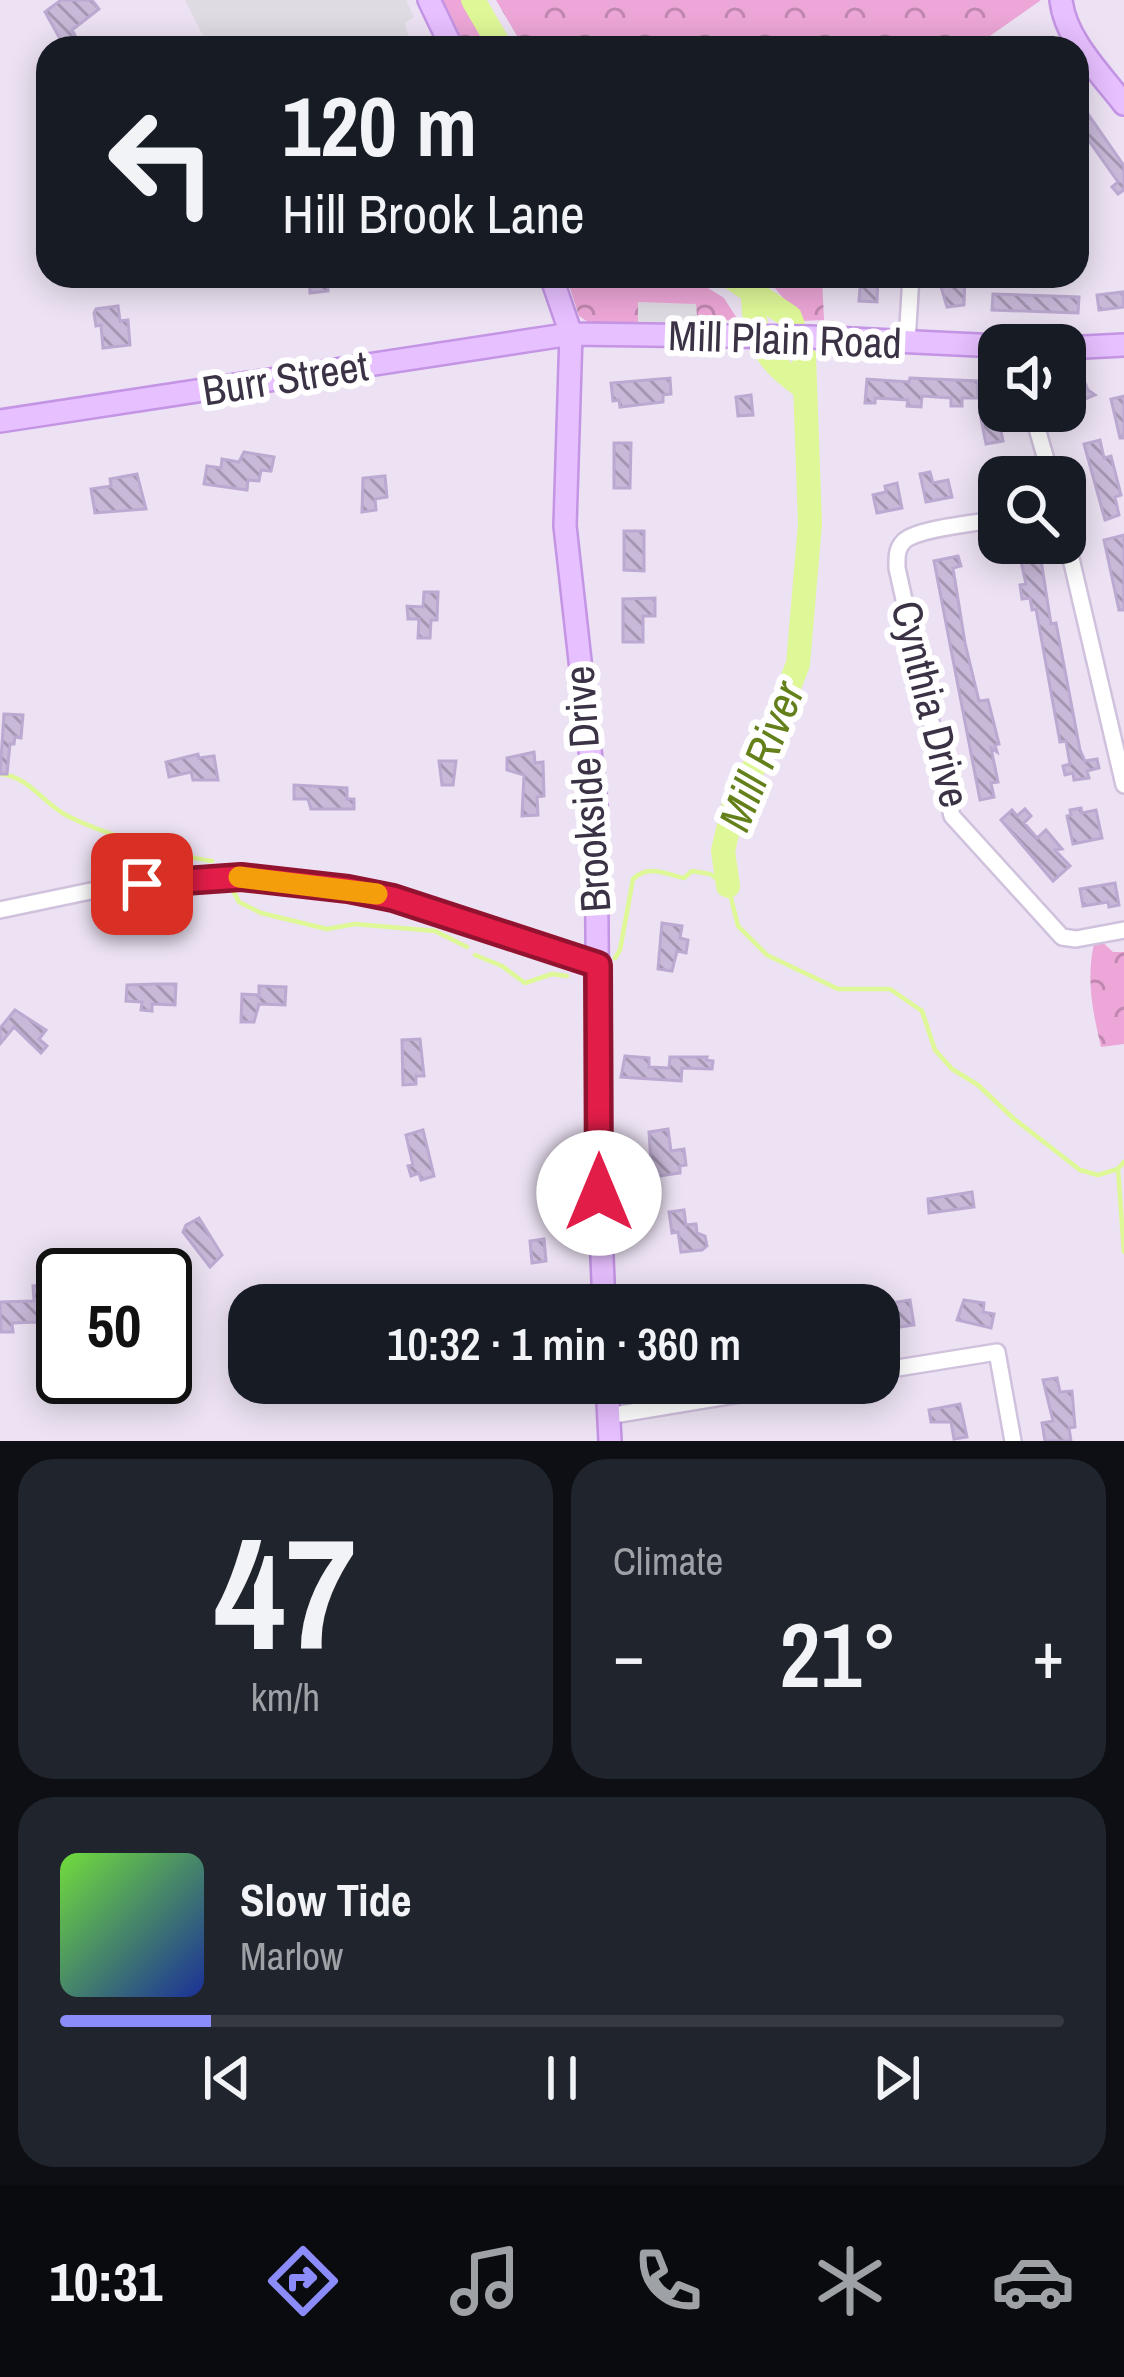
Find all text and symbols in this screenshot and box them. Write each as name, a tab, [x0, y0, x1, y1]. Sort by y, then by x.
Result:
text: 120 m	[282, 69, 477, 182]
icon: left	[84, 84, 240, 240]
text: Hill Brook Lane	[282, 177, 585, 250]
street label: Mill Plain Road	[667, 307, 903, 371]
map controls	[978, 324, 1086, 564]
button: sound	[978, 324, 1086, 432]
street label: Burr Street	[198, 337, 372, 419]
button: search	[978, 456, 1086, 564]
street label: Cynthia Drive	[878, 595, 984, 813]
street label: Brookside Drive	[550, 664, 624, 914]
water label: Mill River	[703, 671, 819, 839]
pin	[91, 833, 193, 935]
icon: arrive	[109, 851, 175, 917]
position arrow	[536, 1130, 662, 1256]
speed limit sign: 50	[36, 1248, 192, 1404]
text: 10:32 · 1 min · 360 m	[387, 1313, 741, 1374]
text: 47	[214, 1488, 357, 1698]
text: Climate	[613, 1535, 723, 1587]
text: 21°	[779, 1594, 898, 1715]
text: −	[613, 1610, 645, 1699]
text: +	[1032, 1610, 1064, 1699]
text: km/h	[251, 1671, 320, 1723]
text: Slow Tide	[240, 1869, 412, 1930]
text: Marlow	[240, 1930, 343, 1982]
icon: previous	[194, 2045, 260, 2111]
icon: pause	[529, 2045, 595, 2111]
icon: next	[864, 2045, 930, 2111]
icon: directions	[261, 2239, 345, 2323]
icon: music	[443, 2239, 527, 2323]
icon: phone	[626, 2239, 710, 2323]
icon: climate	[808, 2239, 892, 2323]
icon: car	[991, 2239, 1075, 2323]
text: 10:31	[49, 2245, 162, 2318]

